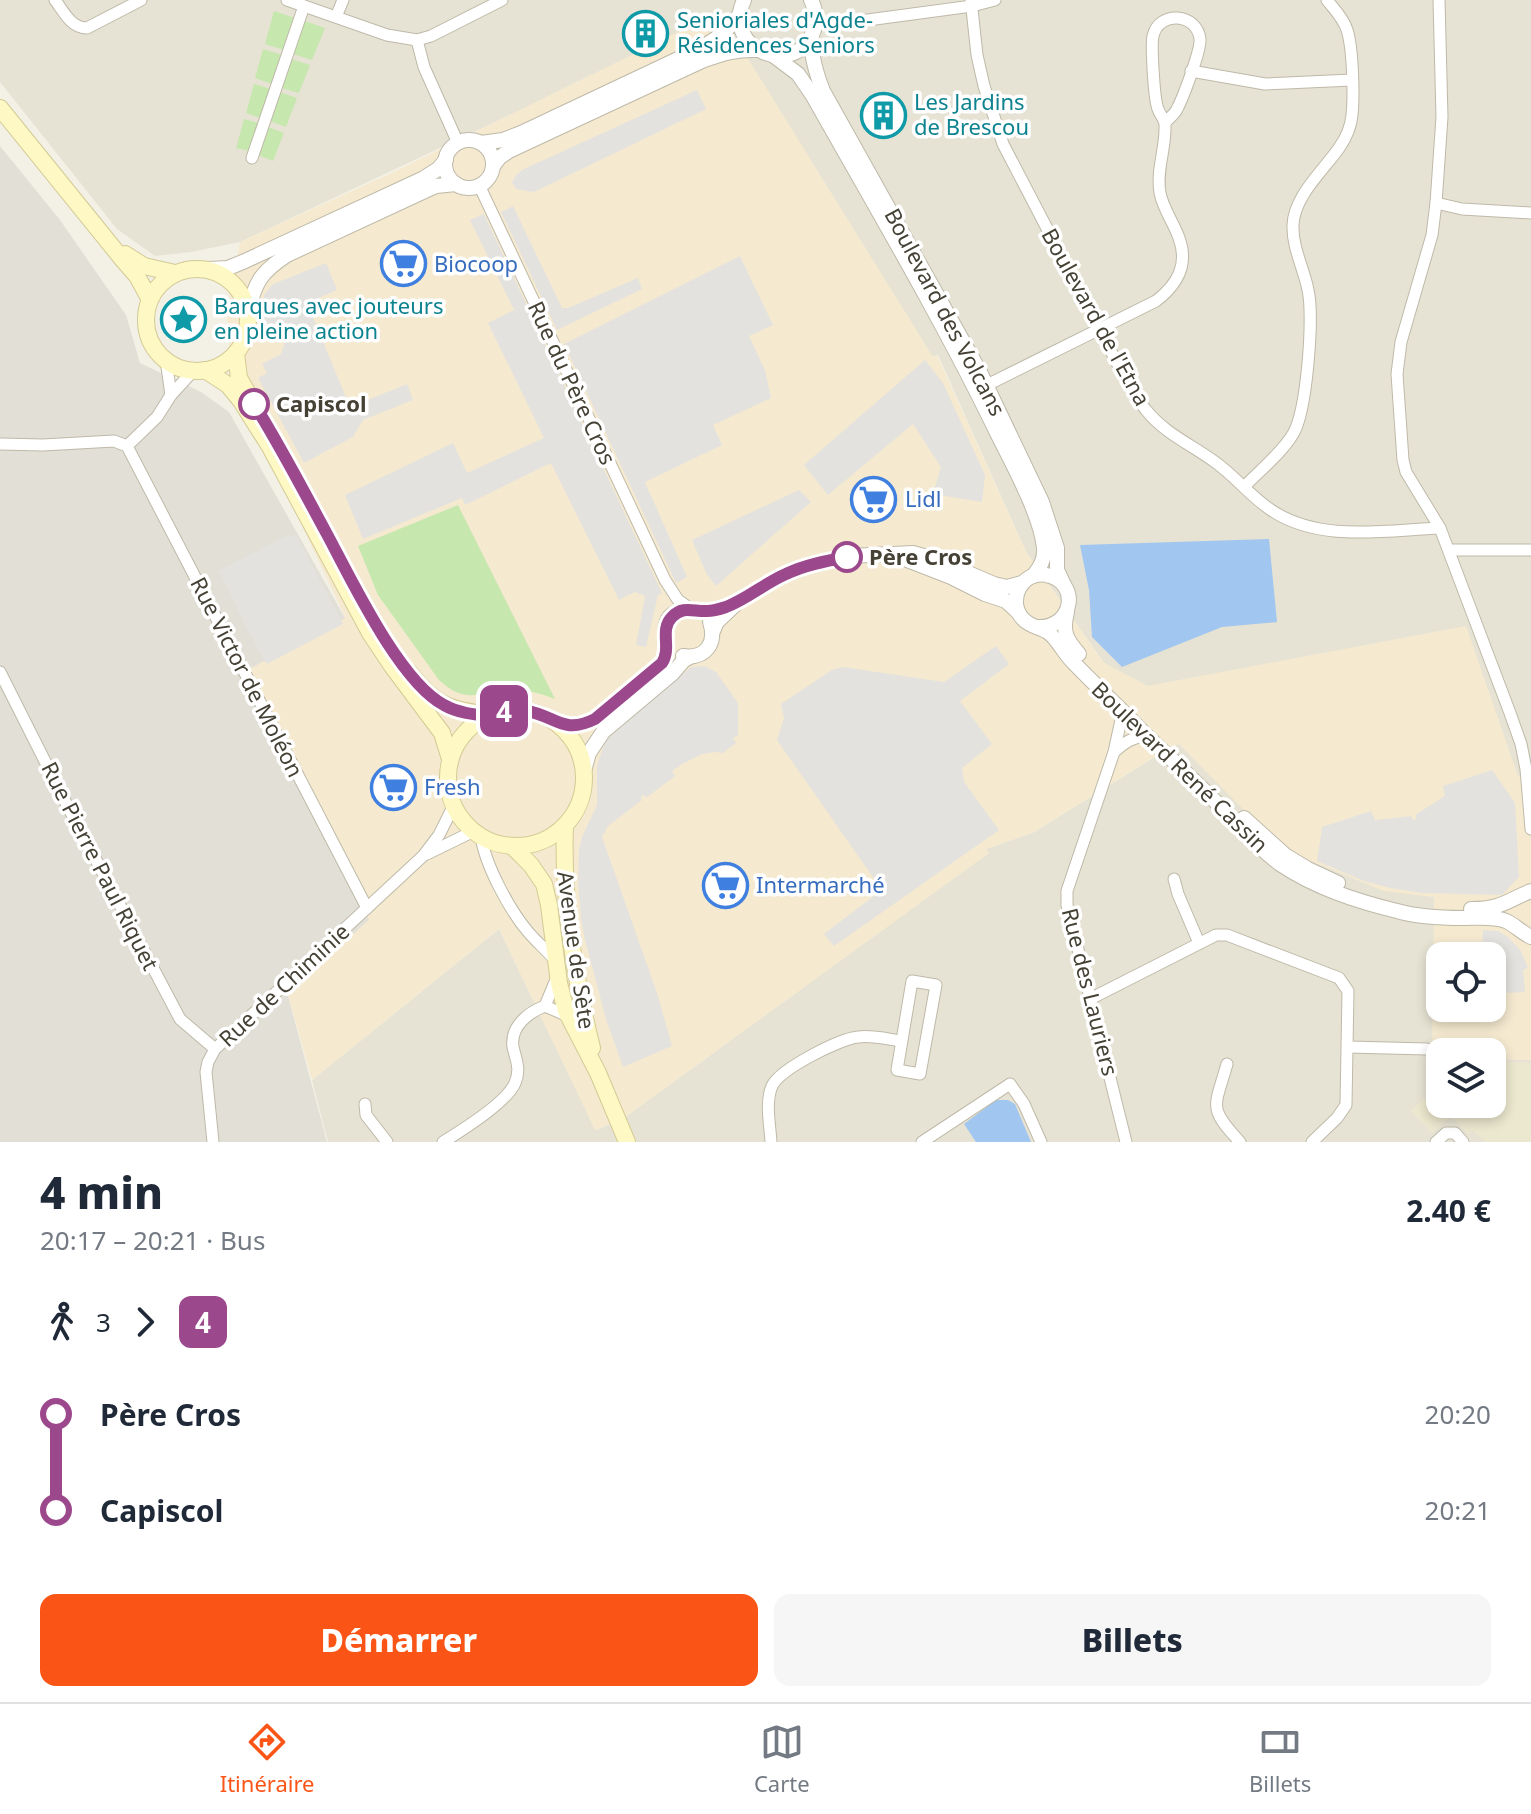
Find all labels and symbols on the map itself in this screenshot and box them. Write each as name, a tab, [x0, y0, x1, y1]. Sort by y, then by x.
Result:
place label: Senioriales d'Agde- Résidences Seniors	[677, 4, 875, 59]
building icon: Senioriales d'Agde- Résidences Seniors	[622, 9, 670, 57]
place label: Les Jardins de Brescou	[914, 86, 1029, 141]
building icon: Les Jardins de Brescou	[859, 91, 907, 139]
street label: Boulevard des Volcans	[878, 202, 1013, 421]
street label: Boulevard de l'Etna	[1036, 222, 1158, 411]
supermarket icon: Biocoop	[379, 240, 427, 288]
place label: Biocoop	[434, 248, 518, 278]
place label: Barques avec jouteurs en pleine action	[214, 290, 443, 345]
place icon: Barques avec jouteurs en pleine action	[159, 295, 207, 343]
street label: Rue du Père Cros	[522, 296, 624, 469]
place label: Capiscol	[276, 388, 367, 418]
marker: Capiscol	[239, 389, 269, 419]
supermarket icon: Lidl	[850, 475, 898, 523]
place label: Lidl	[905, 483, 941, 513]
place label: Père Cros	[869, 541, 972, 571]
marker: Père Cros	[832, 542, 862, 572]
street label: Rue Victor de Moléon	[184, 571, 311, 782]
street label: Boulevard René Cassin	[1086, 674, 1276, 859]
line badge: 4	[478, 685, 530, 737]
street label: Rue Pierre Paul Riquet	[35, 756, 167, 975]
supermarket icon: Fresh	[369, 763, 417, 811]
place label: Fresh	[424, 771, 481, 801]
supermarket icon: Intermarché	[701, 861, 749, 909]
street label: Avenue de Sète	[551, 869, 603, 1031]
place label: Intermarché	[756, 869, 885, 899]
street label: Rue des Lauriers	[1056, 905, 1126, 1079]
street label: Rue de Chiminie	[212, 916, 355, 1053]

